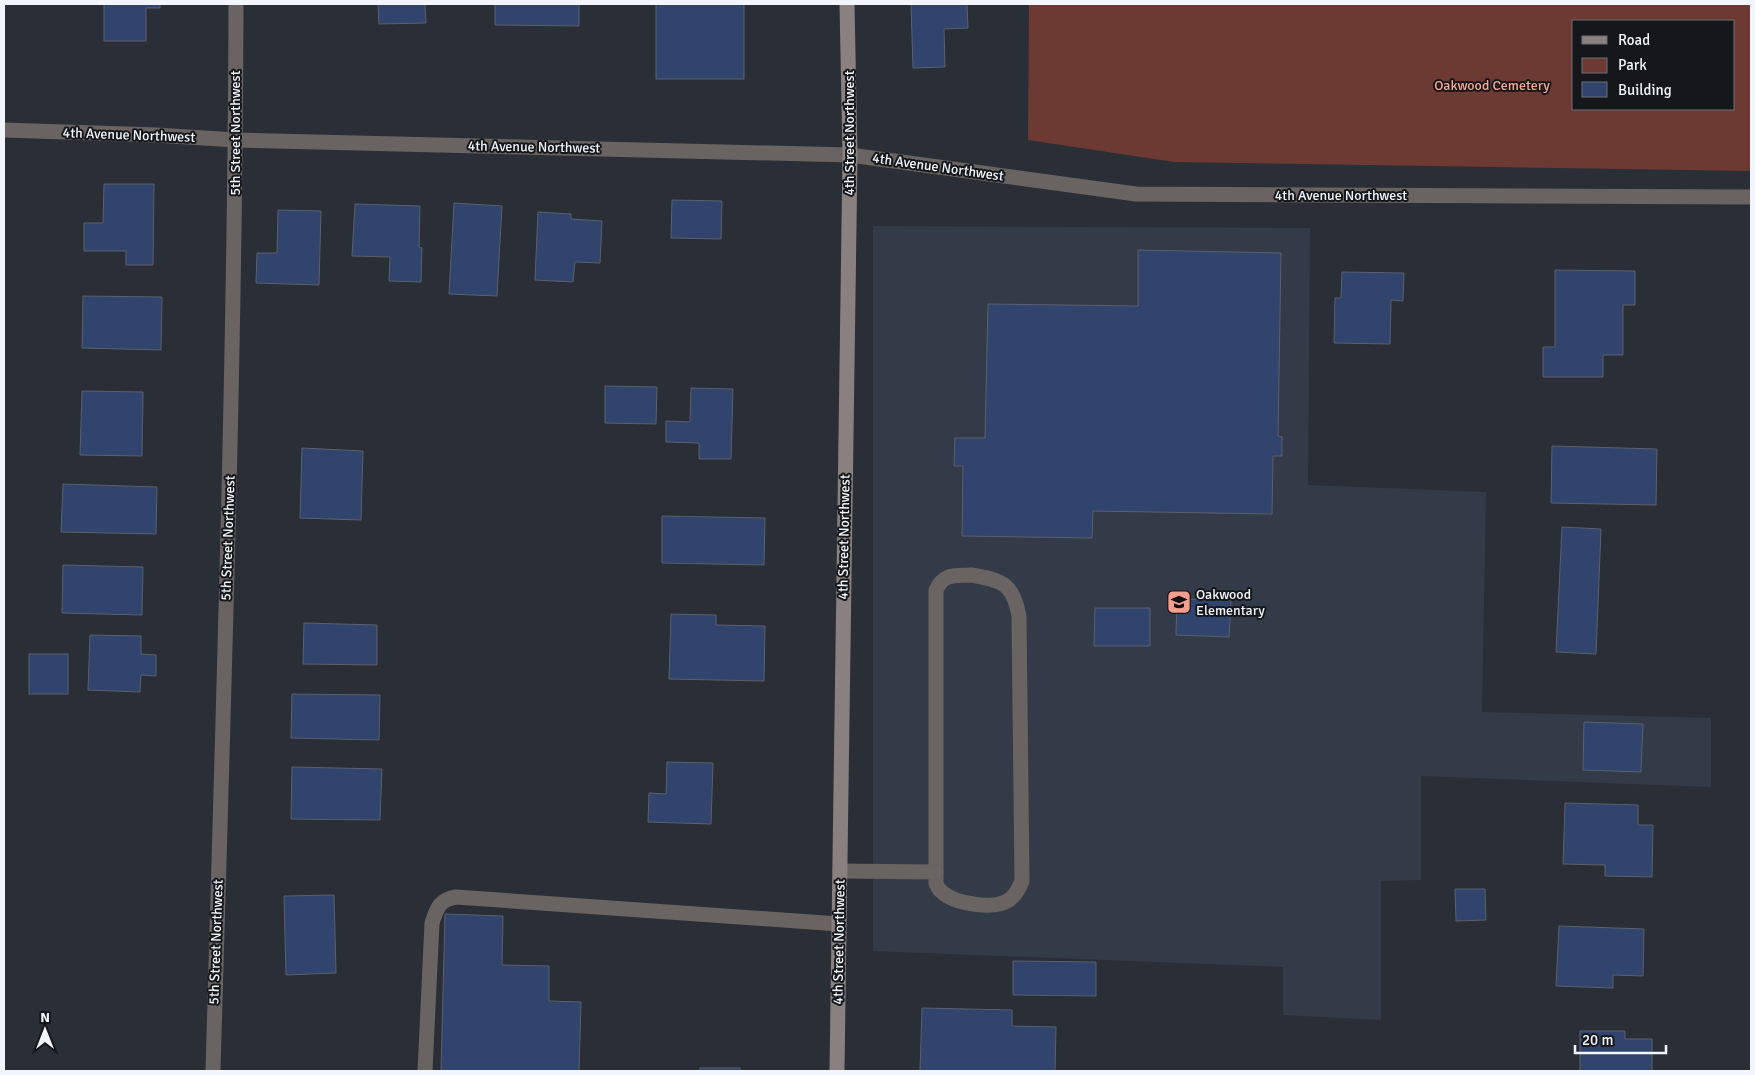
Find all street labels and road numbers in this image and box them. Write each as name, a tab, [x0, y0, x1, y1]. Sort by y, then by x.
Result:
street label: 5th Street Northwest	[227, 70, 244, 196]
street label: 4th Street Northwest	[841, 70, 858, 196]
street label: 4th Avenue Northwest	[62, 124, 196, 146]
street label: 4th Avenue Northwest	[468, 137, 601, 157]
street label: 4th Avenue Northwest	[871, 149, 1005, 185]
street label: 4th Avenue Northwest	[1275, 187, 1407, 204]
street label: 4th Street Northwest	[834, 474, 854, 600]
street label: 5th Street Northwest	[217, 475, 239, 601]
street label: 5th Street Northwest	[205, 879, 227, 1005]
street label: 4th Street Northwest	[829, 879, 849, 1005]

